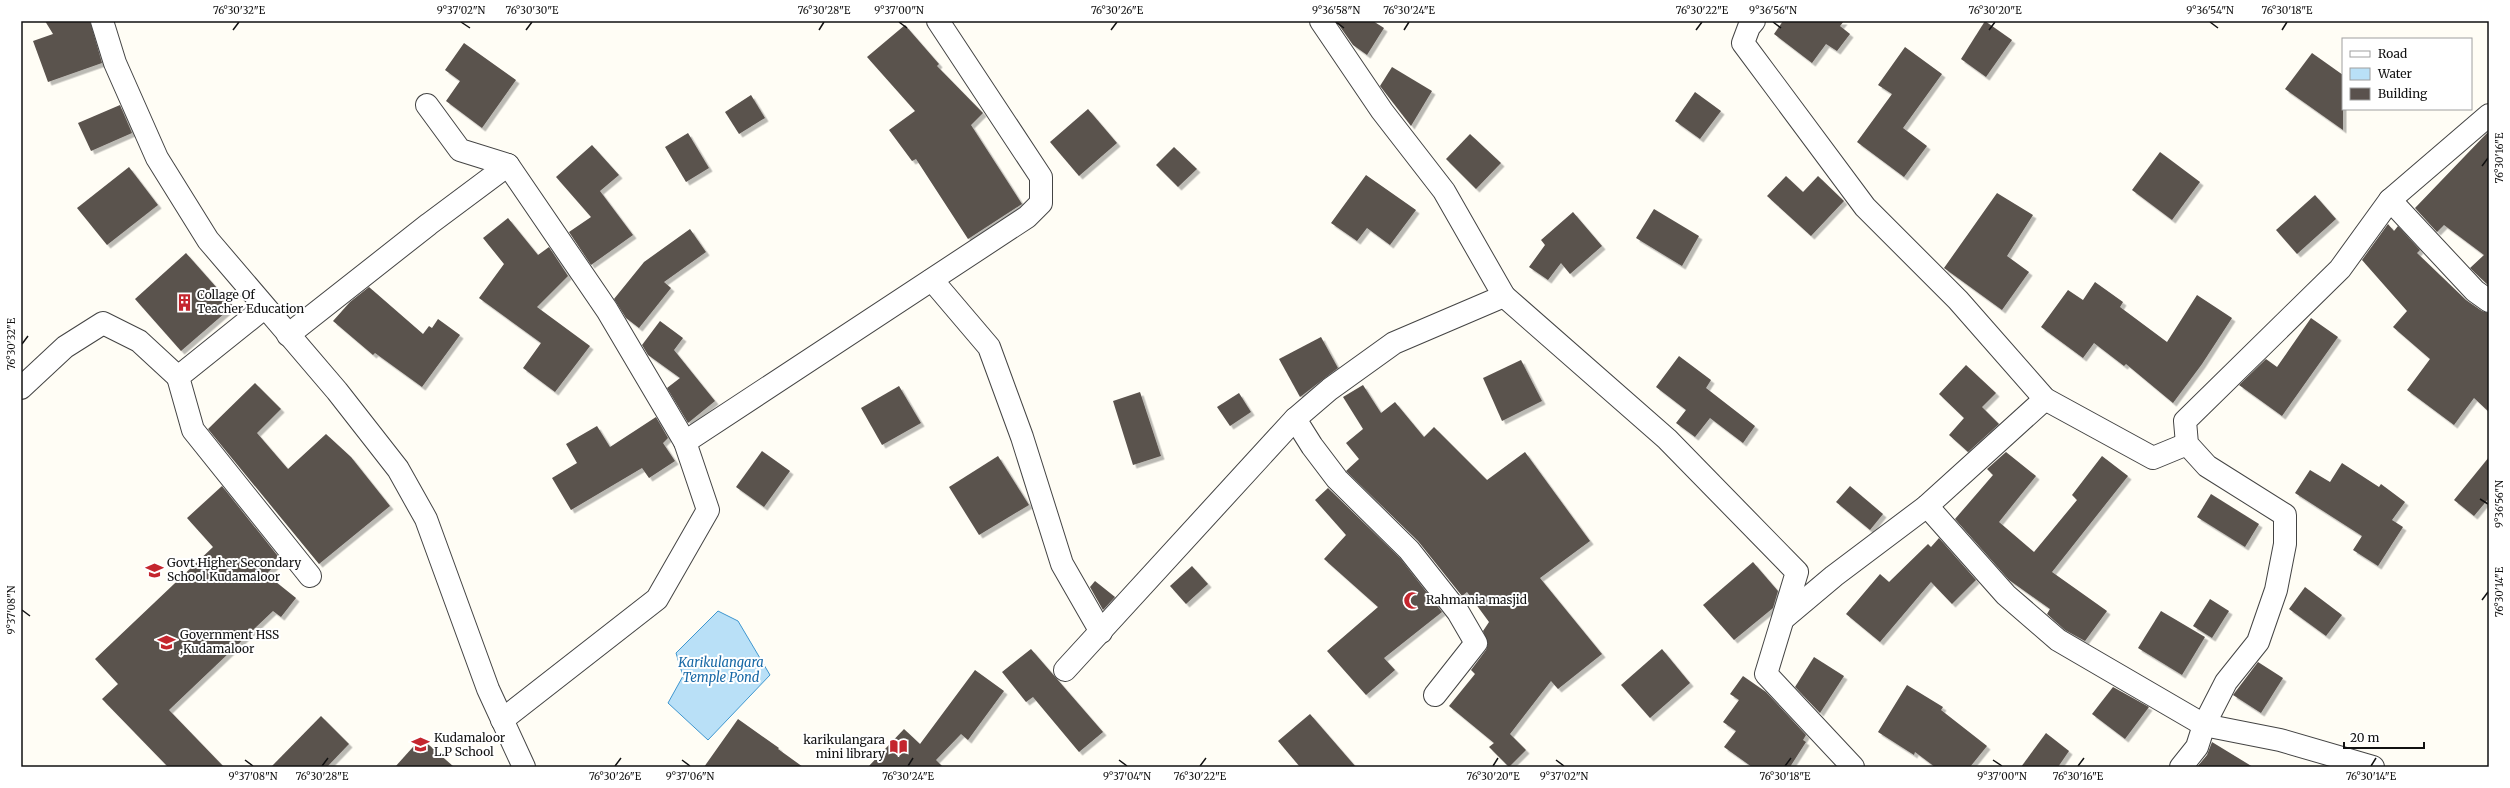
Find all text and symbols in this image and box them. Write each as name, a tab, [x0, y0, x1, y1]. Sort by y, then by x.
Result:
text: 76°30'32"E	[213, 4, 266, 17]
text: 9°37'02"N	[437, 4, 486, 17]
text: 76°30'30"E	[506, 4, 559, 17]
text: 76°30'28"E	[798, 4, 851, 17]
text: 9°37'00"N	[874, 4, 924, 17]
text: 76°30'26"E	[1091, 4, 1144, 17]
text: 9°36'58"N	[1312, 4, 1360, 17]
text: 76°30'24"E	[1383, 4, 1436, 17]
text: 76°30'22"E	[1676, 4, 1729, 17]
text: 9°36'56"N	[1749, 4, 1797, 17]
text: 76°30'20"E	[1969, 4, 2022, 17]
text: 9°36'54"N	[2186, 4, 2234, 17]
text: 76°30'18"E	[2262, 4, 2313, 17]
legend	[2342, 38, 2472, 110]
text: Road	[2378, 46, 2407, 61]
text: Water	[2377, 66, 2413, 81]
text: Building	[2378, 86, 2428, 101]
text: 76°30'16"E	[2493, 132, 2506, 183]
place label: Collage Of Teacher Education	[197, 287, 304, 316]
building icon: Collage Of Teacher Education	[174, 292, 194, 312]
text: 76°30'32"E	[5, 317, 18, 370]
text: 9°36'56"N	[2493, 480, 2506, 528]
place label: Govt Higher Secondary School Kudamaloor	[167, 555, 301, 584]
school or university icon: Govt Higher Secondary School Kudamaloor	[144, 560, 164, 580]
text: 76°30'14"E	[2493, 566, 2506, 617]
text: 9°37'08"N	[5, 585, 18, 634]
mosque icon: Rahmania masjid	[1403, 590, 1423, 610]
place label: Rahmania masjid	[1426, 592, 1527, 607]
place label: Government HSS ,Kudamaloor	[180, 627, 279, 656]
school or university icon: Government HSS ,Kudamaloor	[157, 632, 177, 652]
water label: Karikulangara Temple Pond	[677, 654, 764, 686]
scale bar	[2344, 724, 2424, 750]
place label: Kudamaloor L.P School	[434, 730, 506, 759]
text: 20 m	[2350, 730, 2379, 745]
place label: karikulangara mini library	[803, 732, 886, 761]
school or university icon: Kudamaloor L.P School	[411, 735, 431, 755]
library icon: karikulangara mini library	[888, 737, 908, 757]
text: 9°37'08"N	[229, 770, 278, 783]
text: 76°30'28"E	[296, 770, 349, 783]
text: 76°30'26"E	[589, 770, 642, 783]
text: 9°37'06"N	[666, 770, 715, 783]
text: 76°30'24"E	[882, 770, 935, 783]
text: 9°37'04"N	[1103, 770, 1151, 783]
text: 76°30'22"E	[1174, 770, 1227, 783]
text: 76°30'20"E	[1467, 770, 1520, 783]
text: 9°37'02"N	[1540, 770, 1589, 783]
text: 76°30'18"E	[1760, 770, 1811, 783]
text: 9°37'00"N	[1977, 770, 2027, 783]
text: 76°30'16"E	[2053, 770, 2104, 783]
text: 76°30'14"E	[2346, 770, 2397, 783]

